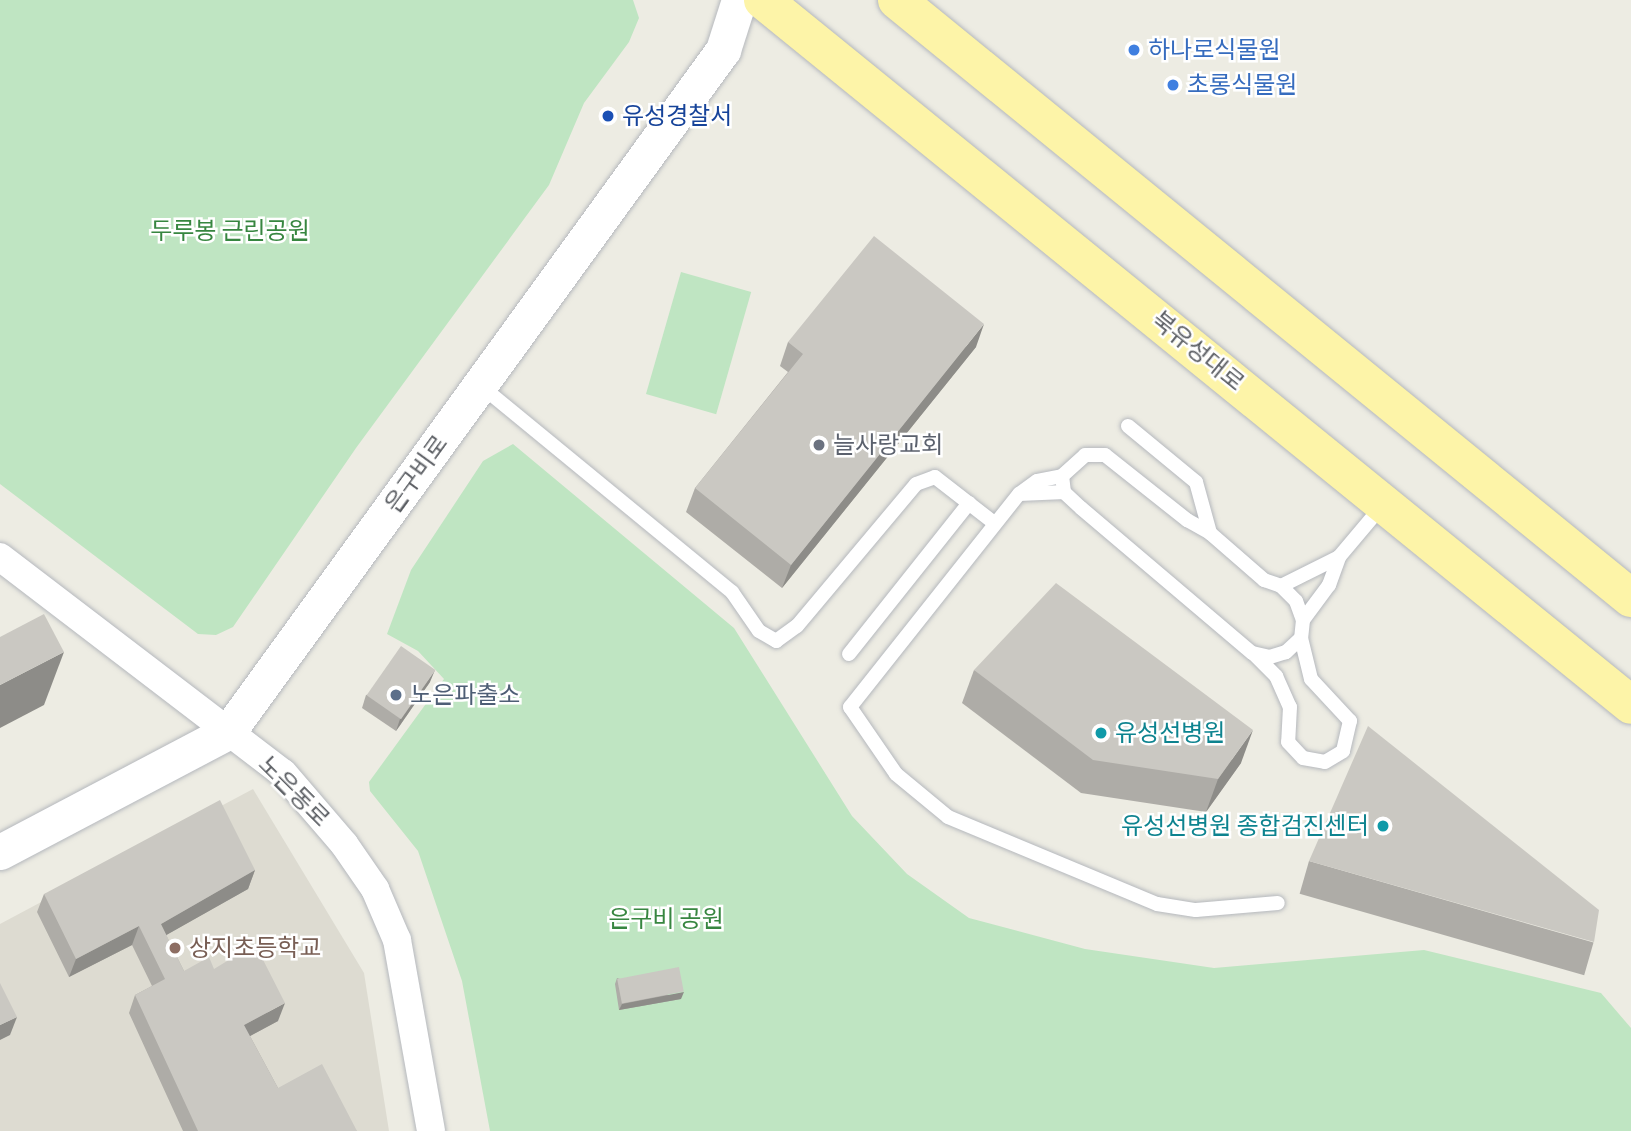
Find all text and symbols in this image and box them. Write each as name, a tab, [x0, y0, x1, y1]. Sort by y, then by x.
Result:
place label: 하나로식물원	[1148, 36, 1280, 64]
marker: 하나로식물원	[1126, 42, 1142, 58]
place label: 초롱식물원	[1187, 71, 1297, 99]
marker: 초롱식물원	[1165, 77, 1181, 93]
place label: 유성경찰서	[622, 102, 732, 130]
marker: 유성경찰서	[600, 108, 616, 124]
park label: 두루봉 근린공원	[150, 217, 310, 245]
street label: 북유성대로	[1146, 305, 1250, 397]
street label: 은구비로	[378, 430, 454, 518]
place label: 늘사랑교회	[833, 431, 943, 459]
marker: 늘사랑교회	[811, 437, 827, 453]
place label: 노은파출소	[410, 681, 520, 709]
marker: 노은파출소	[388, 687, 404, 703]
place label: 유성선병원	[1115, 719, 1225, 747]
marker: 유성선병원	[1093, 725, 1109, 741]
street label: 노은동로	[253, 750, 335, 832]
place label: 유성선병원 종합검진센터	[1121, 812, 1369, 840]
marker: 유성선병원 종합검진센터	[1375, 818, 1391, 834]
park label: 은구비 공원	[608, 905, 724, 933]
place label: 상지초등학교	[189, 934, 321, 962]
marker: 상지초등학교	[167, 940, 183, 956]

